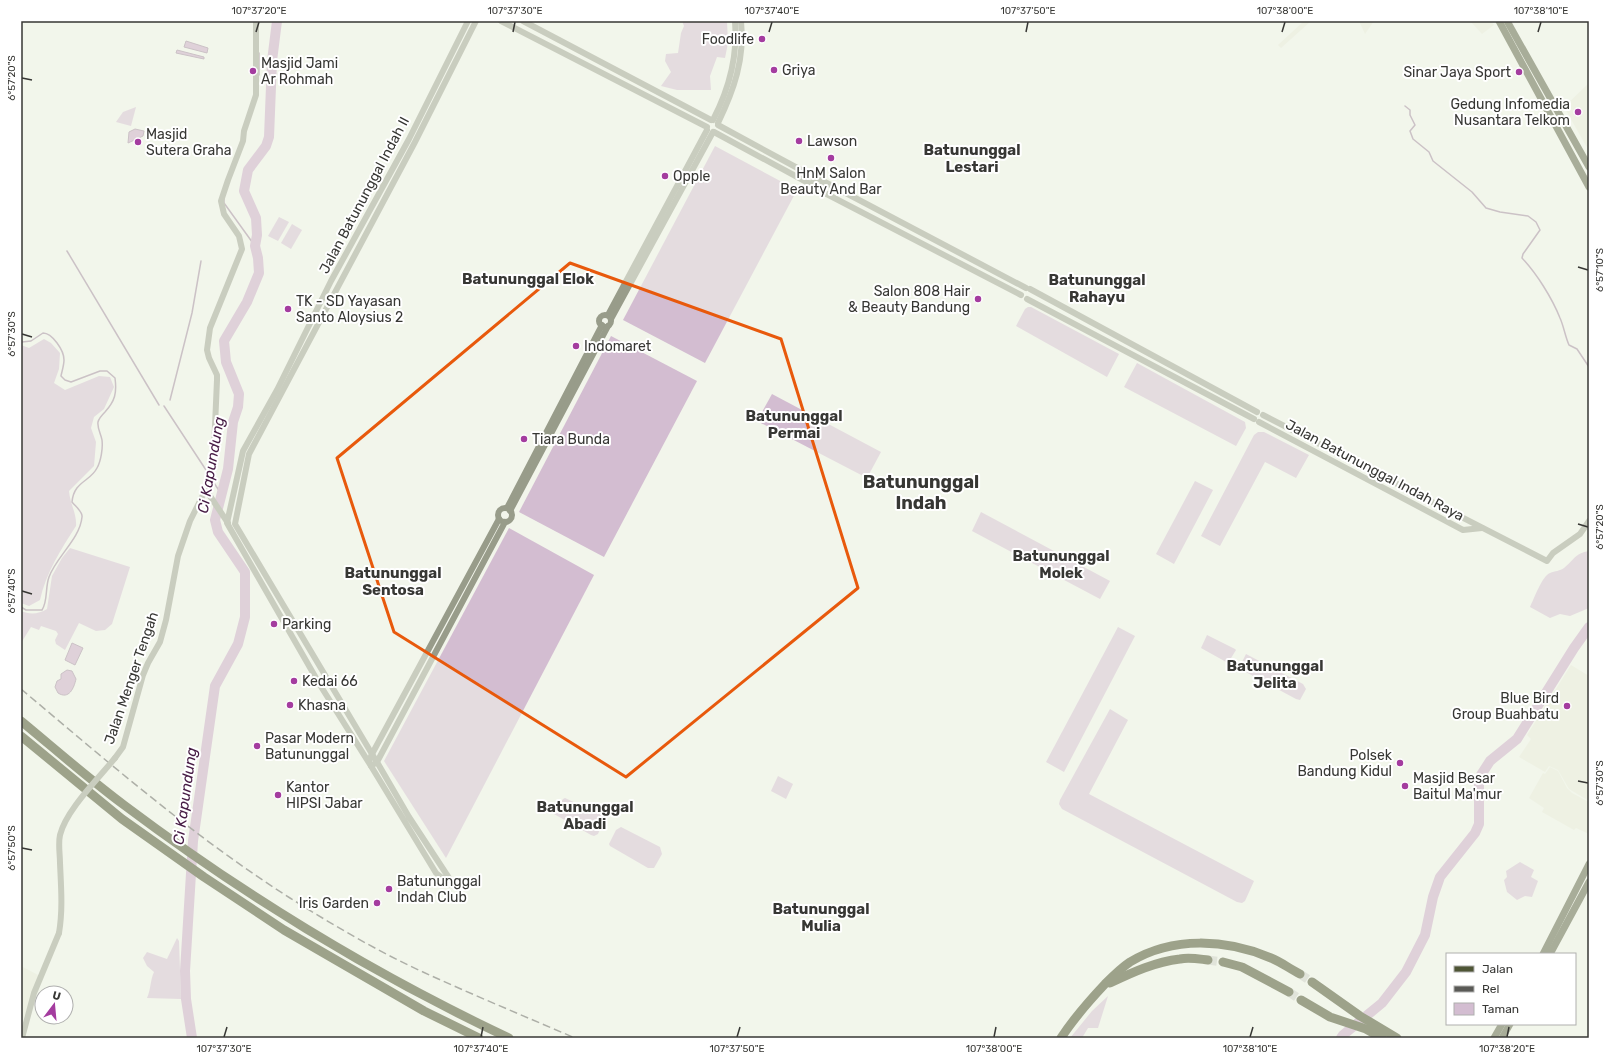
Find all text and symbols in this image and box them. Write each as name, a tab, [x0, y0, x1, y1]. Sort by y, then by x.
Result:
text: 107°37'20"E	[232, 5, 286, 17]
text: 107°37'30"E	[487, 5, 543, 17]
text: 107°37'40"E	[745, 5, 799, 17]
text: 107°37'50"E	[1000, 5, 1056, 17]
text: 107°38'00"E	[1257, 5, 1313, 17]
text: 107°38'10"E	[1514, 5, 1568, 17]
place label: Foodlife	[702, 31, 754, 48]
marker: Foodlife	[757, 34, 767, 44]
text: 6°57'20"S	[6, 55, 18, 101]
place label: Masjid Jami Ar Rohmah	[261, 55, 338, 88]
place label: Griya	[782, 62, 815, 79]
place label: Sinar Jaya Sport	[1403, 64, 1512, 81]
marker: Griya	[769, 65, 779, 75]
marker: Masjid Jami Ar Rohmah	[248, 66, 258, 76]
marker: Sinar Jaya Sport	[1514, 67, 1524, 77]
place label: Gedung Infomedia Nusantara Telkom	[1450, 96, 1570, 129]
marker: Gedung Infomedia Nusantara Telkom	[1573, 107, 1583, 117]
street label: Jalan Batununggal Indah II	[316, 114, 413, 277]
place label: Masjid Sutera Graha	[146, 126, 232, 159]
place label: Lawson	[807, 133, 857, 150]
marker: Lawson	[794, 136, 804, 146]
marker: Masjid Sutera Graha	[133, 137, 143, 147]
district label: Batununggal Lestari	[923, 141, 1021, 176]
marker: HnM Salon Beauty And Bar	[826, 153, 836, 163]
place label: HnM Salon Beauty And Bar	[780, 165, 882, 198]
place label: Opple	[673, 168, 711, 185]
marker: Opple	[660, 171, 670, 181]
text: 6°57'10"S	[1594, 248, 1606, 292]
district label: Batununggal Elok	[462, 270, 594, 288]
district label: Batununggal Rahayu	[1048, 271, 1146, 306]
place label: Salon 808 Hair & Beauty Bandung	[848, 283, 971, 316]
place label: TK - SD Yayasan Santo Aloysius 2	[296, 293, 403, 326]
marker: Salon 808 Hair & Beauty Bandung	[973, 294, 983, 304]
marker: TK - SD Yayasan Santo Aloysius 2	[283, 304, 293, 314]
text: 6°57'30"S	[6, 311, 18, 357]
place label: Indomaret	[584, 338, 652, 355]
marker: Indomaret	[571, 341, 581, 351]
district label: Batununggal Permai	[745, 407, 843, 442]
water label: Ci Kapundung	[194, 415, 228, 515]
street label: Jalan Batununggal Indah Raya	[1283, 416, 1467, 525]
place label: Tiara Bunda	[532, 431, 610, 448]
marker: Tiara Bunda	[519, 434, 529, 444]
district label: Batununggal Indah	[863, 471, 979, 514]
text: 6°57'20"S	[1594, 504, 1606, 550]
district label: Batununggal Molek	[1012, 547, 1110, 582]
district label: Batununggal Sentosa	[344, 564, 442, 599]
text: 6°57'40"S	[6, 568, 18, 614]
street label: Jalan Menger Tengah	[101, 610, 162, 747]
place label: Parking	[282, 616, 331, 633]
marker: Parking	[269, 619, 279, 629]
district label: Batununggal Jelita	[1226, 657, 1324, 692]
place label: Kedai 66	[302, 673, 358, 690]
marker: Kedai 66	[289, 676, 299, 686]
place label: Blue Bird Group Buahbatu	[1452, 690, 1559, 723]
place label: Khasna	[298, 697, 346, 714]
marker: Khasna	[285, 700, 295, 710]
marker: Blue Bird Group Buahbatu	[1562, 701, 1572, 711]
place label: Pasar Modern Batununggal	[265, 730, 354, 763]
marker: Pasar Modern Batununggal	[252, 741, 262, 751]
water label: Ci Kapundung	[169, 746, 201, 846]
place label: Polsek Bandung Kidul	[1297, 747, 1393, 780]
marker: Polsek Bandung Kidul	[1395, 758, 1405, 768]
text: 6°57'30"S	[1594, 760, 1606, 806]
place label: Masjid Besar Baitul Ma'mur	[1413, 770, 1503, 803]
place label: Kantor HIPSI Jabar	[286, 779, 363, 812]
marker: Masjid Besar Baitul Ma'mur	[1400, 781, 1410, 791]
marker: Kantor HIPSI Jabar	[273, 790, 283, 800]
district label: Batununggal Abadi	[536, 798, 634, 833]
text: 6°57'50"S	[6, 825, 18, 871]
place label: Batununggal Indah Club	[397, 873, 481, 906]
marker: Batununggal Indah Club	[384, 884, 394, 894]
place label: Iris Garden	[299, 895, 369, 912]
marker: Iris Garden	[372, 898, 382, 908]
district label: Batununggal Mulia	[772, 900, 870, 935]
legend	[1446, 953, 1576, 1025]
text: Jalan	[1482, 962, 1513, 976]
text: Rel	[1482, 982, 1500, 996]
north arrow	[34, 985, 74, 1025]
text: U	[51, 989, 62, 1003]
text: Taman	[1482, 1002, 1519, 1016]
text: 107°37'30"E	[196, 1043, 252, 1055]
text: 107°37'40"E	[454, 1043, 508, 1055]
text: 107°37'50"E	[709, 1043, 765, 1055]
text: 107°38'00"E	[966, 1043, 1022, 1055]
text: 107°38'10"E	[1223, 1043, 1277, 1055]
text: 107°38'20"E	[1479, 1043, 1535, 1055]

